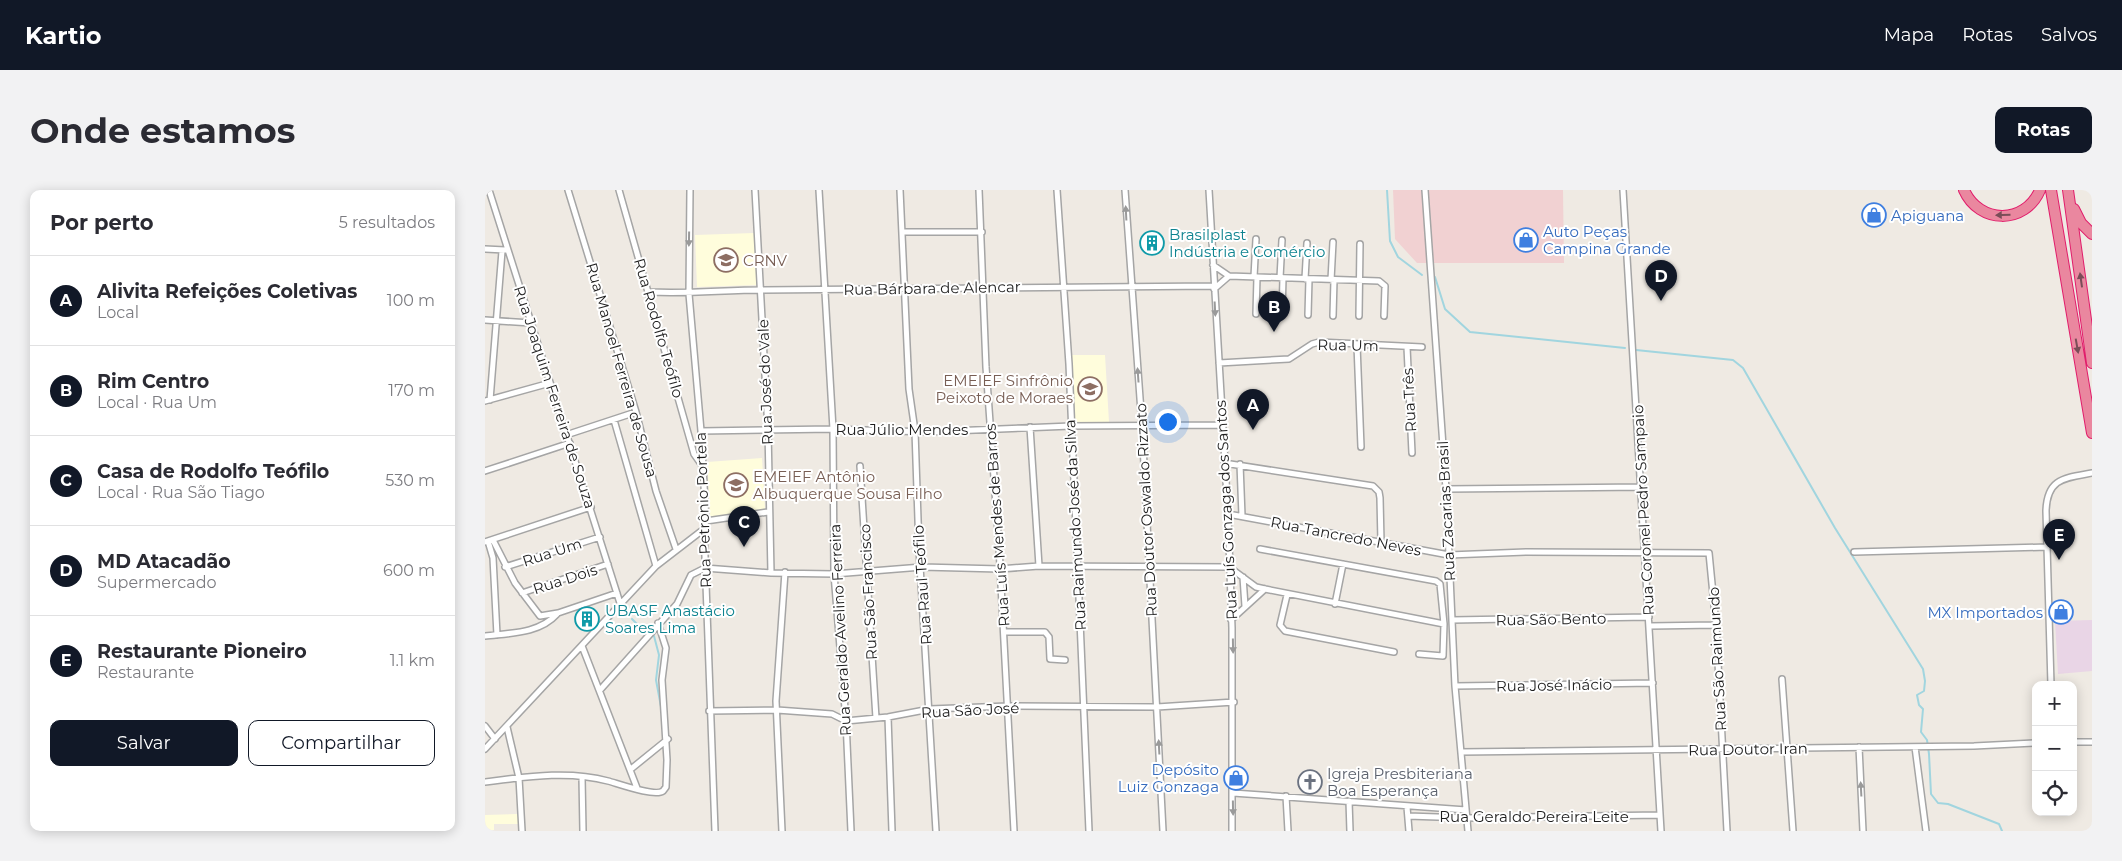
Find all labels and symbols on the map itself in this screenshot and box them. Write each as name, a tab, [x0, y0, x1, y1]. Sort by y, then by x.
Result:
shop icon: Apiguana	[1861, 202, 1887, 228]
one-way arrow	[1122, 205, 1130, 221]
place label: Apiguana	[1891, 206, 1964, 225]
one-way arrow	[1994, 212, 2010, 220]
place label: Auto Peças Campina Grande	[1543, 222, 1671, 258]
place label: Brasilplast Indústria e Comércio	[1169, 225, 1325, 261]
shop icon: Auto Peças Campina Grande	[1513, 227, 1539, 253]
building icon: Brasilplast Indústria e Comércio	[1139, 230, 1165, 256]
one-way arrow	[685, 231, 693, 247]
school or university icon: CRNV	[713, 247, 739, 273]
place label: CRNV	[743, 251, 787, 270]
street label: Rua Rodolfo Teófilo	[630, 256, 688, 400]
street label: Rua Manoel Ferreira de Sousa	[582, 260, 662, 480]
pin: D	[1645, 260, 1677, 301]
one-way arrow	[2076, 272, 2084, 288]
street label: Rua Bárbara de Alencar	[843, 277, 1021, 299]
street label: Rua Joaquim Ferreira de Souza	[510, 283, 600, 511]
pin: B	[1258, 291, 1290, 332]
one-way arrow	[1212, 301, 1220, 317]
street label: Rua José do Vale	[753, 319, 777, 445]
street label: Rua Um	[1317, 335, 1379, 355]
one-way arrow	[2074, 339, 2082, 355]
one-way arrow	[1134, 367, 1142, 383]
street label: Rua Três	[1398, 367, 1420, 433]
place label: EMEIEF Sinfrônio Peixoto de Moraes	[936, 371, 1073, 407]
school or university icon: EMEIEF Sinfrônio Peixoto de Moraes	[1077, 376, 1103, 402]
pin: A	[1237, 389, 1269, 430]
street label: Rua Luís Gonzaga dos Santos	[1211, 400, 1241, 620]
street label: Rua Doutor Oswaldo Rizzato	[1131, 403, 1161, 617]
street label: Rua Coronel Pedro Sampaio	[1628, 404, 1658, 616]
your location	[1155, 409, 1181, 435]
street label: Rua Raimundo José da Silva	[1060, 419, 1090, 631]
street label: Rua Júlio Mendes	[836, 420, 968, 439]
street label: Rua Luís Mendes de Barros	[980, 423, 1014, 627]
street label: Rua Petrônio Portela	[691, 432, 715, 588]
street label: Rua Zacarias Brasil	[1433, 440, 1459, 582]
place label: EMEIEF Antônio Albuquerque Sousa Filho	[753, 467, 942, 503]
school or university icon: EMEIEF Antônio Albuquerque Sousa Filho	[723, 472, 749, 498]
pin: C	[728, 506, 760, 547]
street label: Rua Tancredo Neves	[1269, 512, 1423, 560]
pin: E	[2043, 519, 2075, 560]
street label: Rua Geraldo Avelino Ferreira	[825, 523, 855, 737]
street label: Rua São Francisco	[855, 523, 881, 661]
street label: Rua Raul Teófilo	[908, 524, 936, 646]
street label: Rua Um	[520, 533, 584, 571]
street label: Rua Dois	[530, 560, 600, 598]
street label: Rua São Raimundo	[1704, 586, 1730, 732]
shop icon: MX Importados	[2048, 599, 2074, 625]
place label: UBASF Anastácio Soares Lima	[605, 601, 735, 637]
place label: MX Importados	[1927, 603, 2043, 622]
building icon: UBASF Anastácio Soares Lima	[574, 606, 600, 632]
street label: Rua São Bento	[1495, 609, 1607, 629]
one-way arrow	[1229, 638, 1237, 654]
street label: Rua José Inácio	[1496, 674, 1612, 696]
street label: Rua São José	[920, 698, 1020, 722]
street label: Rua Doutor Iran	[1688, 738, 1808, 760]
one-way arrow	[1154, 739, 1162, 755]
place label: Depósito Luiz Gonzaga	[1118, 760, 1219, 796]
place label: Igreja Presbiteriana Boa Esperança	[1327, 764, 1473, 800]
shop icon: Depósito Luiz Gonzaga	[1223, 765, 1249, 791]
church icon: Igreja Presbiteriana Boa Esperança	[1297, 769, 1323, 795]
one-way arrow	[1856, 781, 1864, 797]
one-way arrow	[1229, 800, 1237, 816]
street label: Rua Geraldo Pereira Leite	[1439, 807, 1629, 826]

